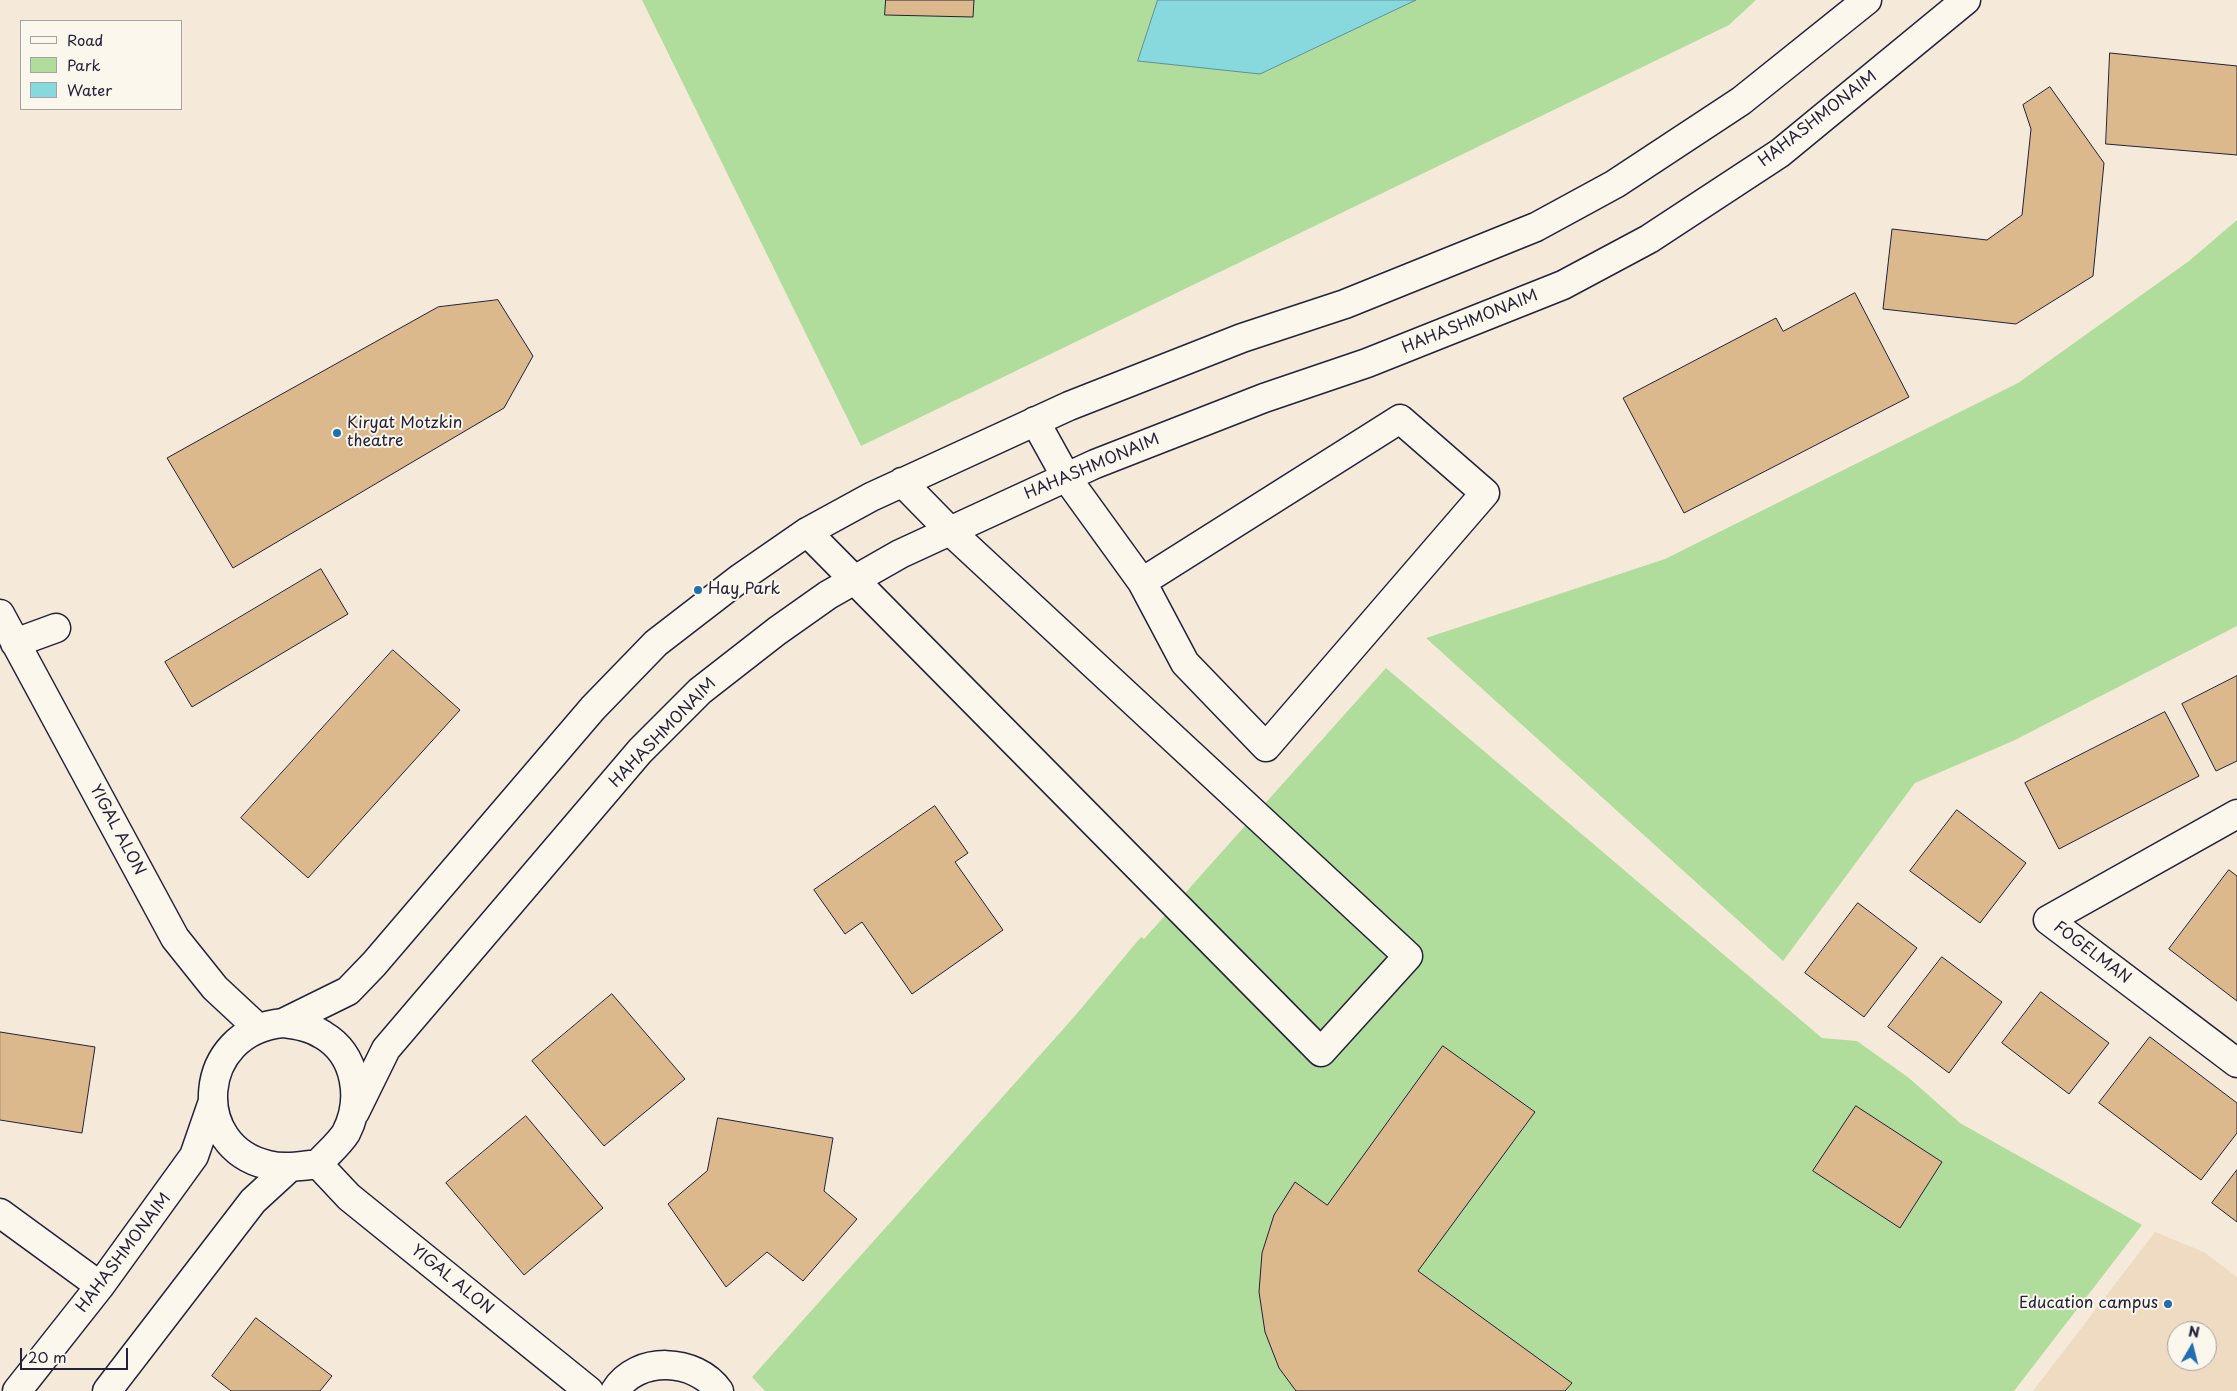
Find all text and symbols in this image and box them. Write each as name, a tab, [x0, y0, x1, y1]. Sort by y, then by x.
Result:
legend	[20, 20, 182, 110]
text: Road	[67, 28, 103, 51]
text: Park	[67, 53, 101, 76]
street label: HAHASHMONAIM	[1755, 67, 1881, 171]
text: Water	[67, 78, 112, 101]
street label: HAHASHMONAIM	[1399, 286, 1541, 358]
place label: Kiryat Motzkin theatre	[347, 414, 462, 452]
marker: Kiryat Motzkin theatre	[331, 427, 343, 439]
street label: HAHASHMONAIM	[1022, 430, 1162, 504]
place label: Hay Park	[708, 580, 780, 600]
marker: Hay Park	[692, 584, 704, 596]
street label: HAHASHMONAIM	[606, 674, 720, 792]
street label: YIGAL ALON	[85, 781, 149, 879]
street label: FOGELMAN	[2050, 918, 2134, 988]
street label: HAHASHMONAIM	[73, 1189, 175, 1317]
street label: YIGAL ALON	[407, 1241, 497, 1319]
place label: Education campus	[2019, 1294, 2158, 1314]
marker: Education campus	[2162, 1298, 2174, 1310]
text: N	[2187, 1320, 2201, 1343]
north arrow	[2167, 1321, 2217, 1371]
scale bar	[22, 1338, 130, 1370]
text: 20 m	[28, 1345, 67, 1368]

